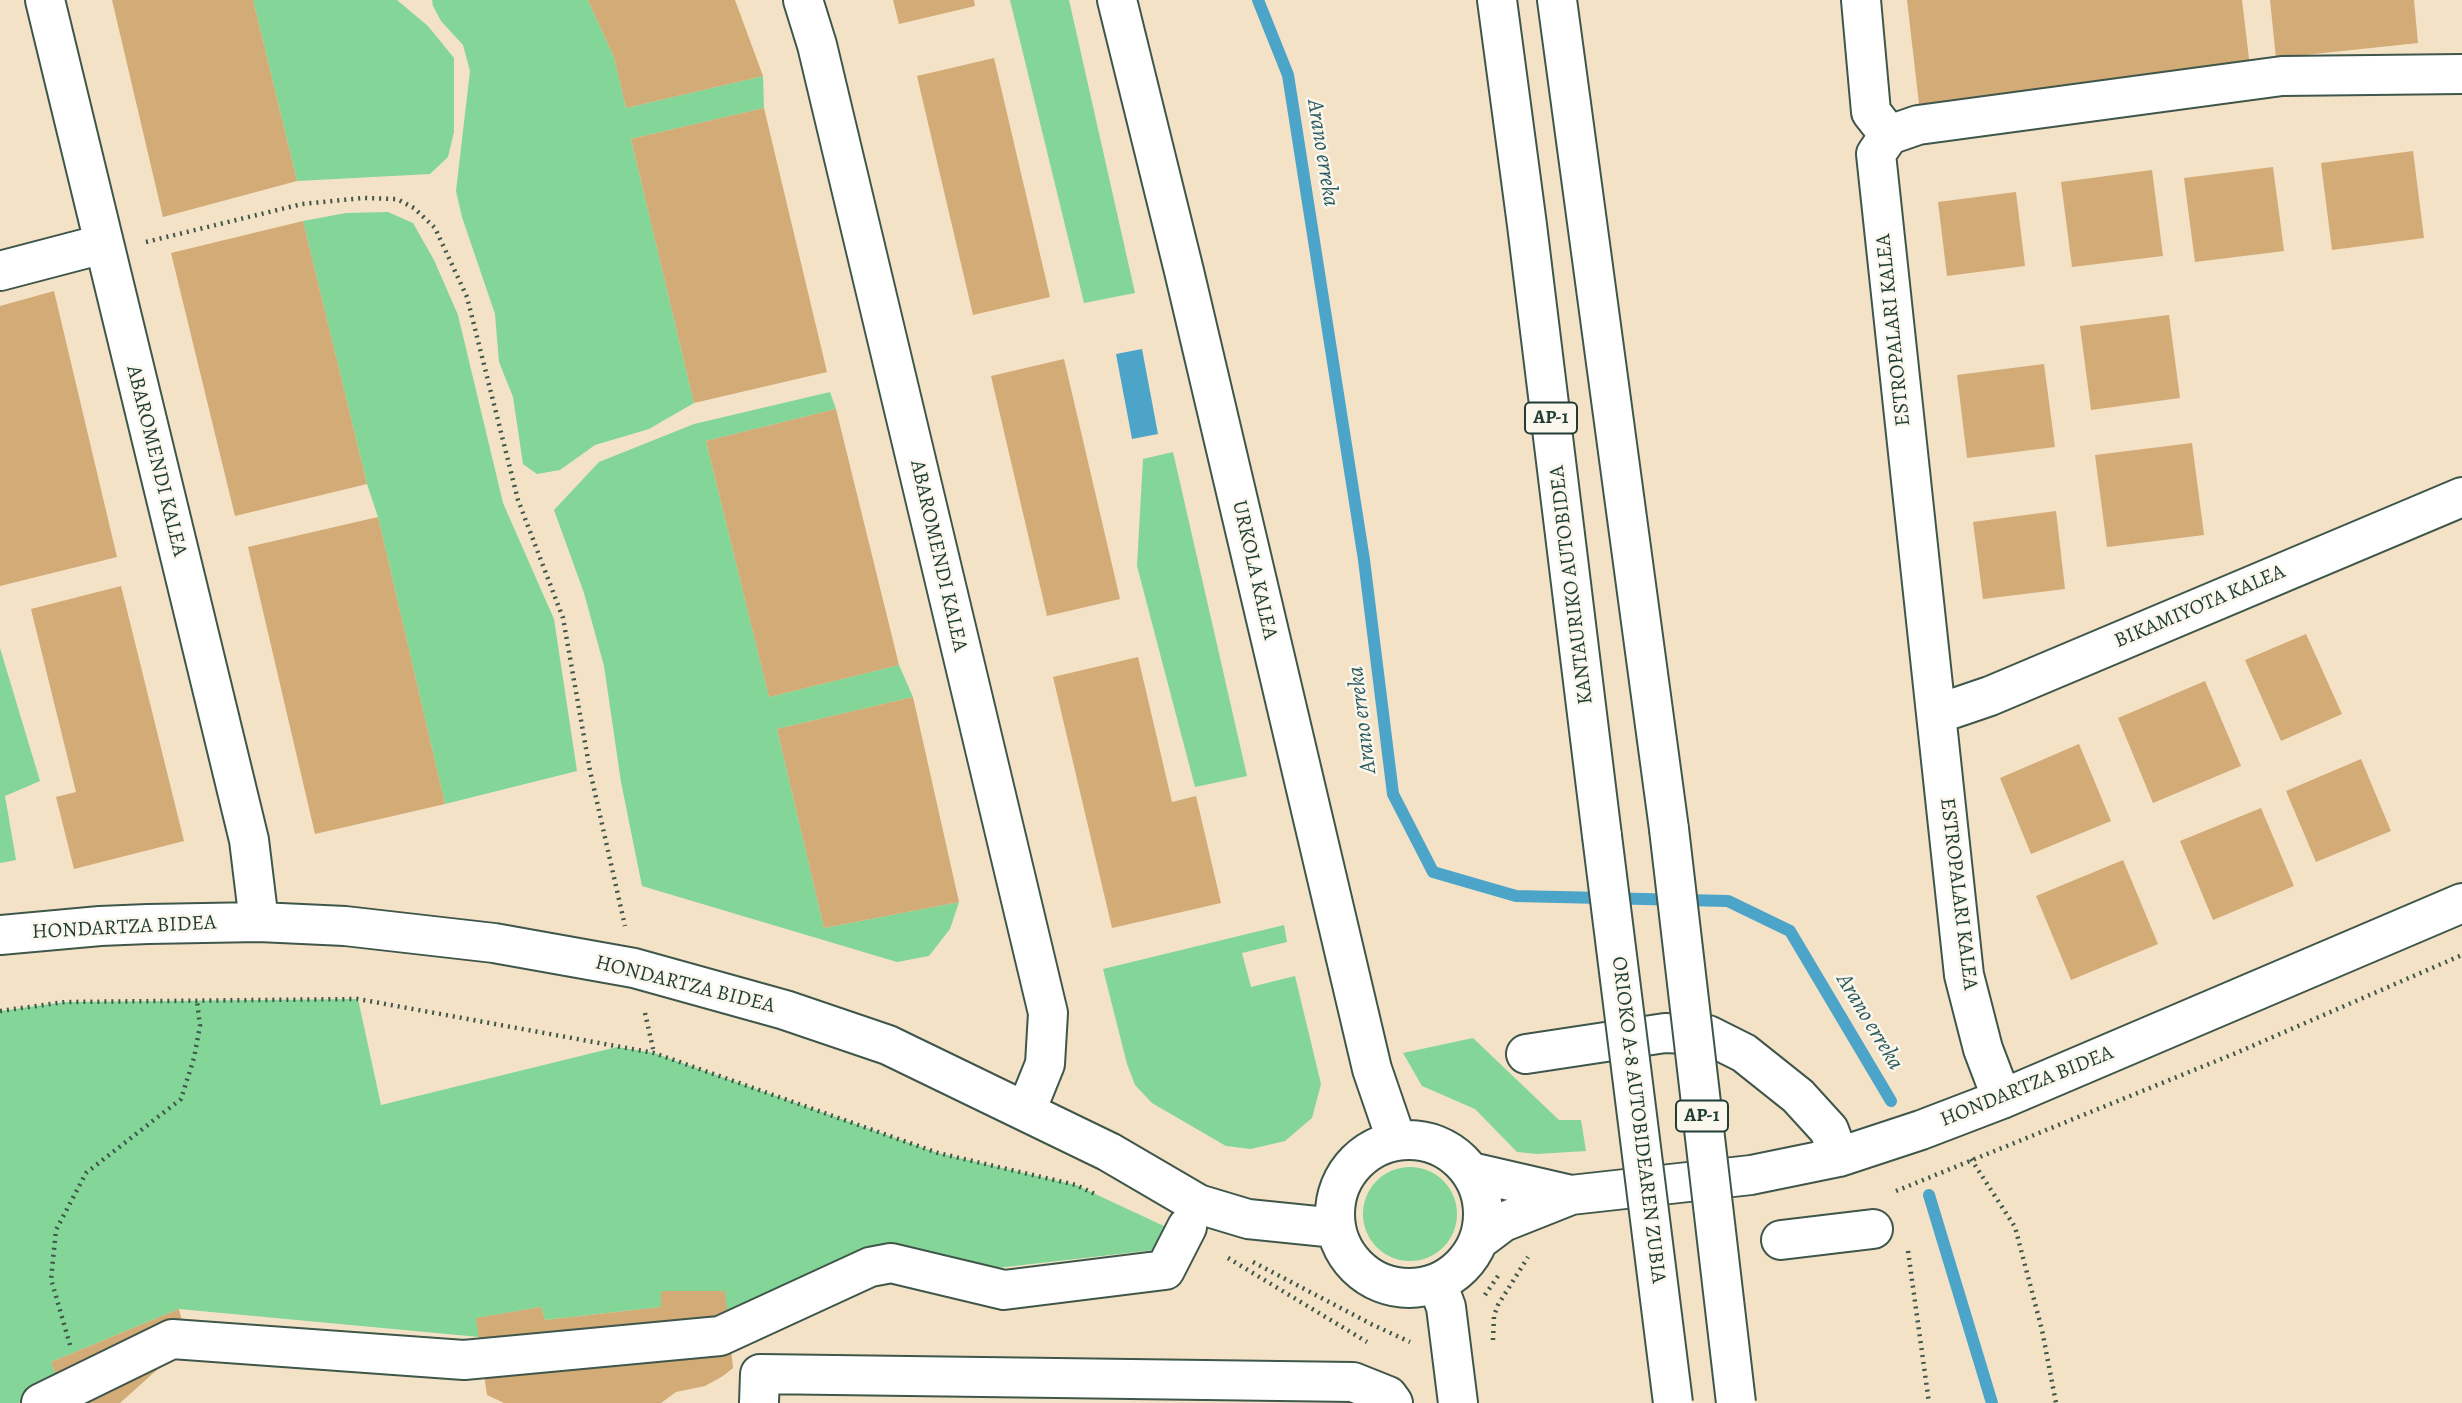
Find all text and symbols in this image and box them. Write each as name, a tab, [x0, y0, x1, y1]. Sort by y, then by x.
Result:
water label: Arano erreka	[1300, 98, 1344, 208]
street label: ESTROPALARI KALEA	[1871, 232, 1917, 428]
street label: ABAROMENDI KALEA	[120, 363, 192, 559]
road number: AP-1	[1525, 402, 1577, 434]
street label: ABAROMENDI KALEA	[904, 458, 972, 654]
street label: KANTAURIKO AUTOBIDEA	[1545, 464, 1599, 706]
street label: URKOLA KALEA	[1226, 498, 1282, 642]
street label: BIKAMIYOTA KALEA	[2111, 560, 2289, 654]
water label: Arano erreka	[1343, 665, 1383, 775]
street label: ESTROPALARI KALEA	[1934, 796, 1982, 992]
street label: HONDARTZA BIDEA	[31, 911, 217, 945]
street label: HONDARTZA BIDEA	[592, 950, 778, 1020]
street label: ORIOKO A-8 AUTOBIDEAREN ZUBIA	[1605, 955, 1671, 1285]
water label: Arano erreka	[1829, 969, 1909, 1075]
street label: HONDARTZA BIDEA	[1937, 1041, 2117, 1133]
road number: AP-1	[1676, 1100, 1728, 1132]

